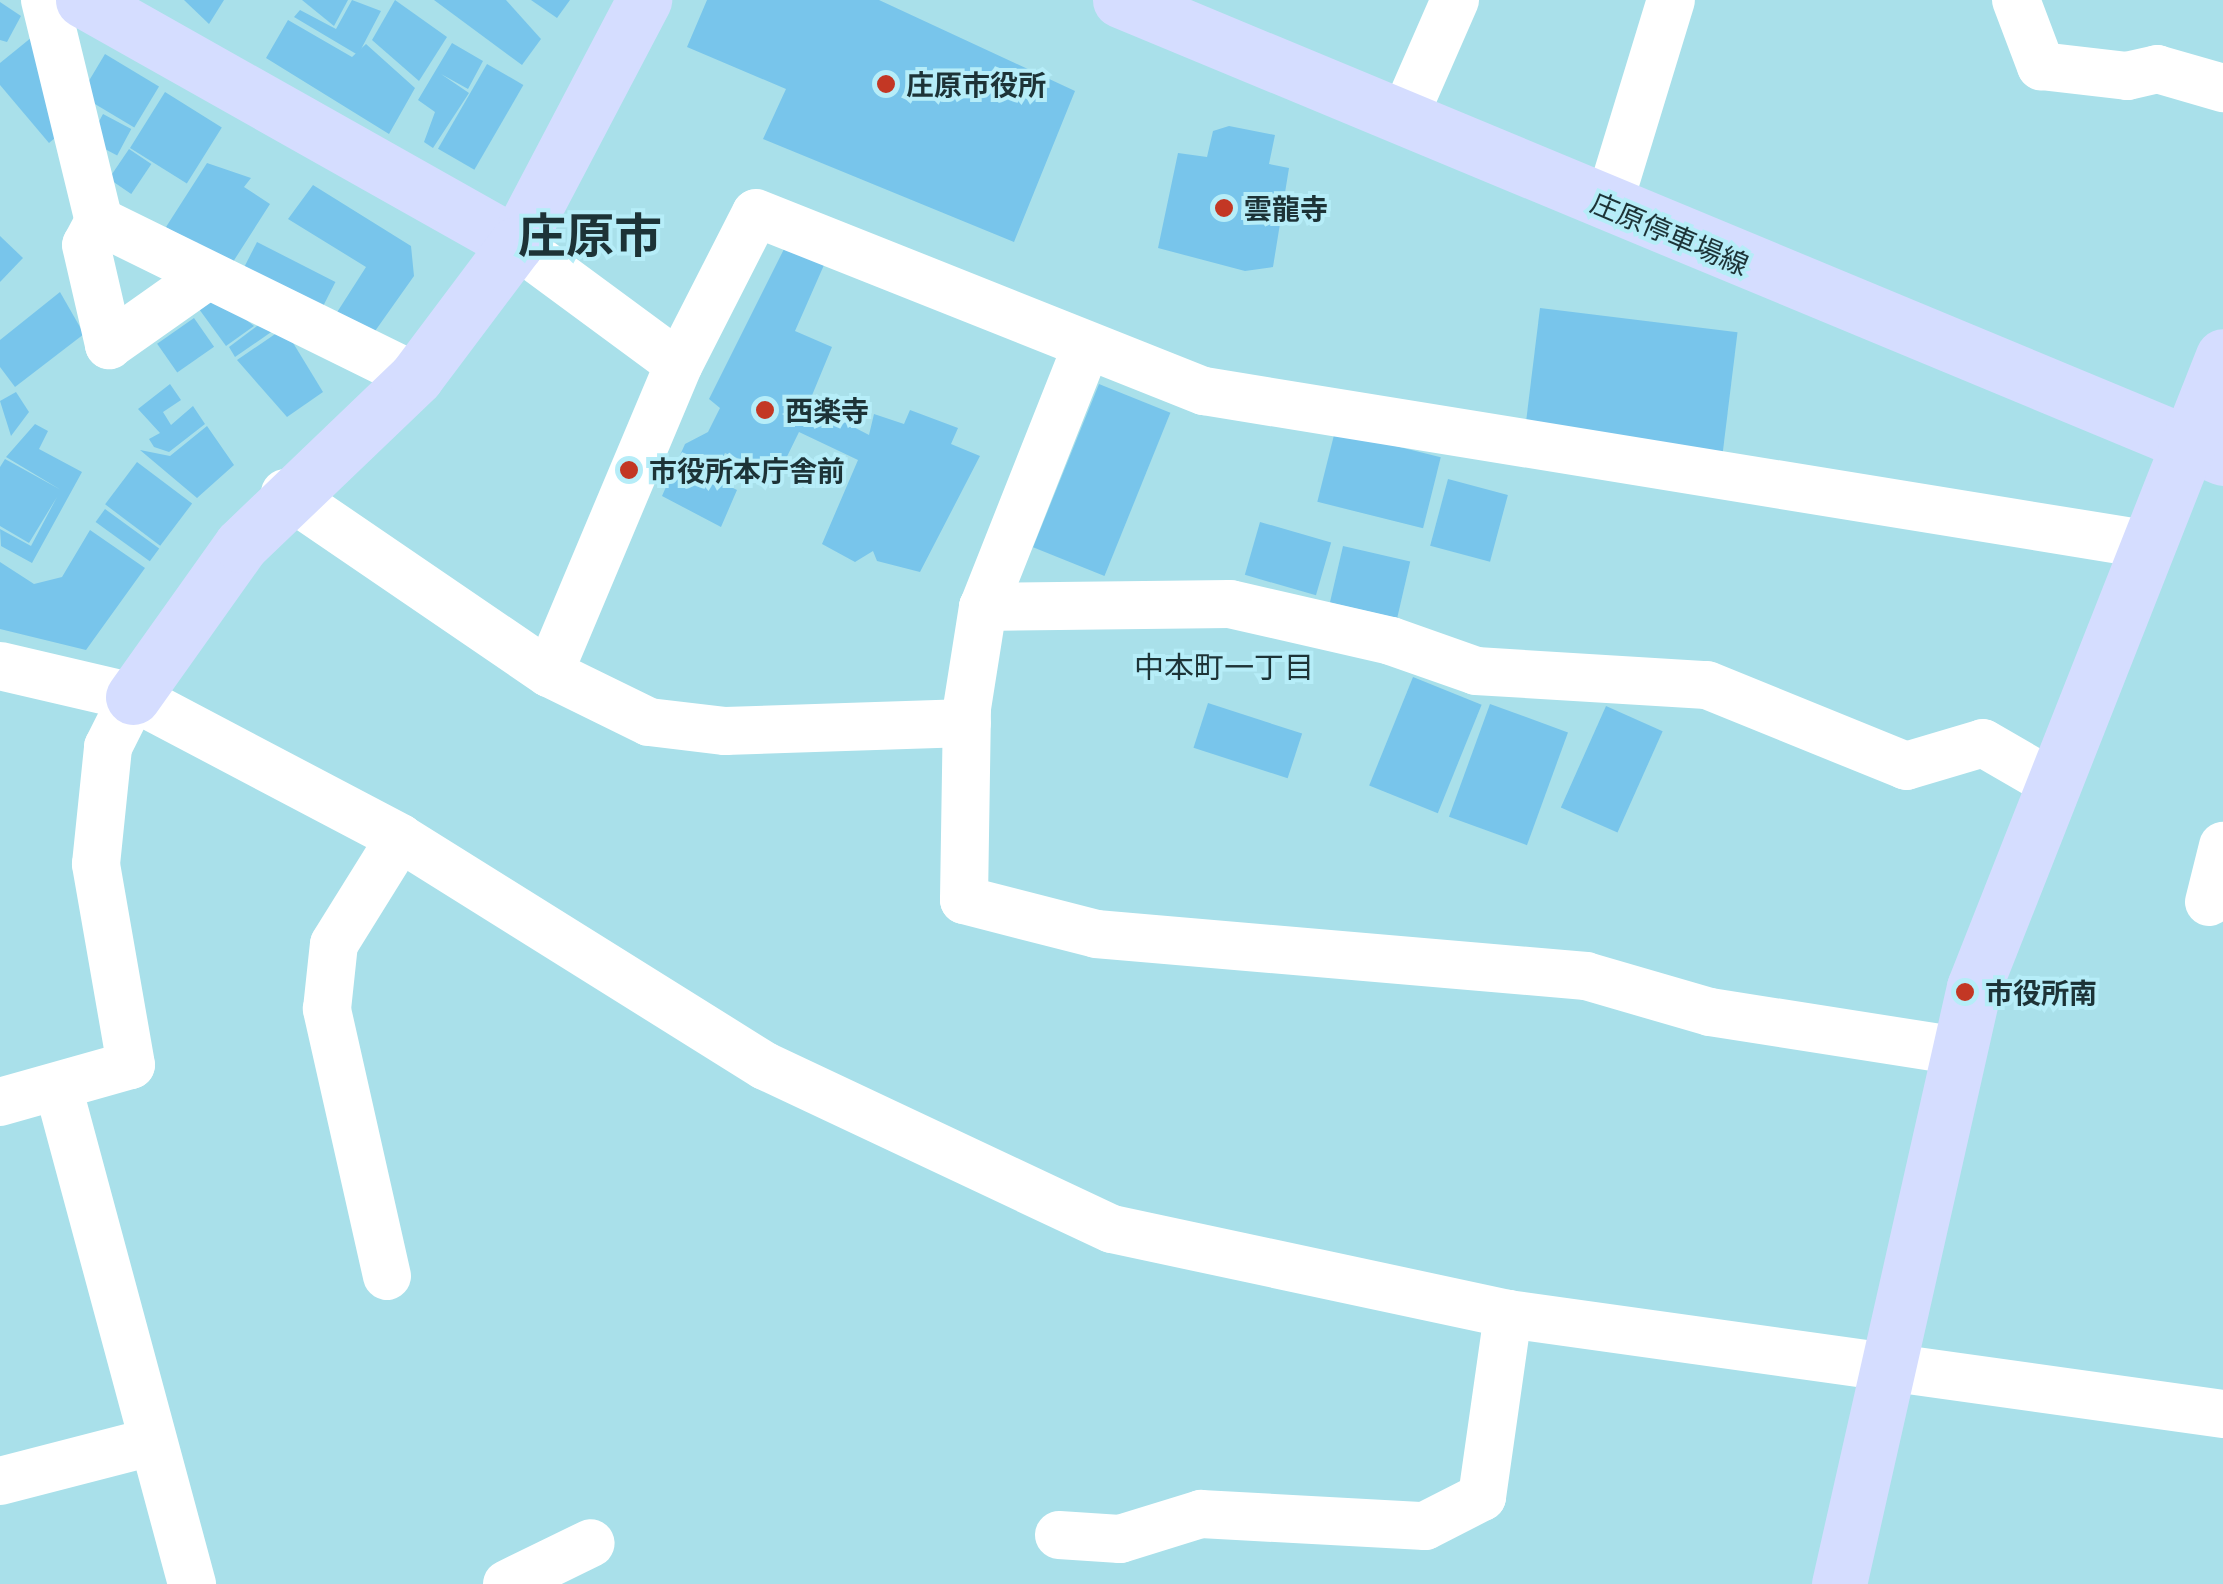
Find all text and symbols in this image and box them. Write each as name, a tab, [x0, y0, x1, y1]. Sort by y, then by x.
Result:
place label: 庄原市役所	[906, 67, 1046, 101]
marker: 庄原市役所	[875, 73, 897, 95]
street label: 庄原停車場線	[1586, 185, 1754, 281]
place label: 雲龍寺	[1244, 191, 1328, 225]
marker: 雲龍寺	[1213, 197, 1235, 219]
district label: 庄原市	[518, 206, 662, 264]
place label: 西楽寺	[785, 393, 869, 427]
marker: 西楽寺	[754, 399, 776, 421]
place label: 市役所本庁舎前	[649, 453, 845, 487]
marker: 市役所本庁舎前	[618, 459, 640, 481]
district label: 中本町一丁目	[1134, 648, 1314, 684]
place label: 市役所南	[1985, 975, 2097, 1009]
marker: 市役所南	[1954, 981, 1976, 1003]

